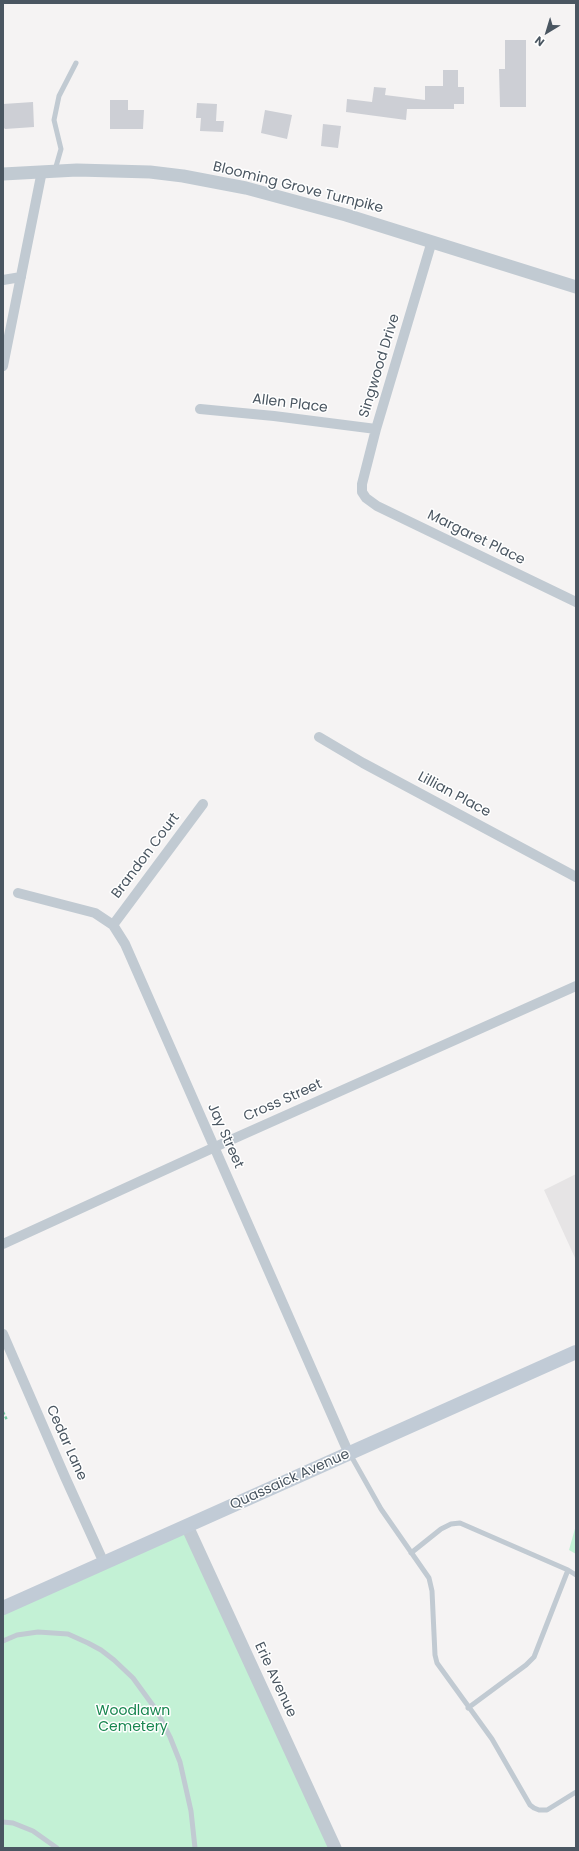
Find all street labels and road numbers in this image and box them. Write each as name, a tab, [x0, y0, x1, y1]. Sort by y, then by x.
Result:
street label: Blooming Grove Turnpike	[211, 159, 385, 217]
street label: Singwood Drive	[356, 312, 404, 420]
street label: Allen Place	[251, 391, 329, 417]
street label: Margaret Place	[424, 507, 528, 569]
street label: Lillian Place	[415, 769, 493, 821]
street label: Brandon Court	[108, 810, 184, 902]
street label: Cross Street	[241, 1076, 325, 1126]
street label: Jay Street	[203, 1101, 247, 1171]
street label: Cedar Lane	[42, 1403, 90, 1483]
street label: Quassaick Avenue	[228, 1446, 352, 1514]
street label: Erie Avenue	[250, 1640, 300, 1720]

